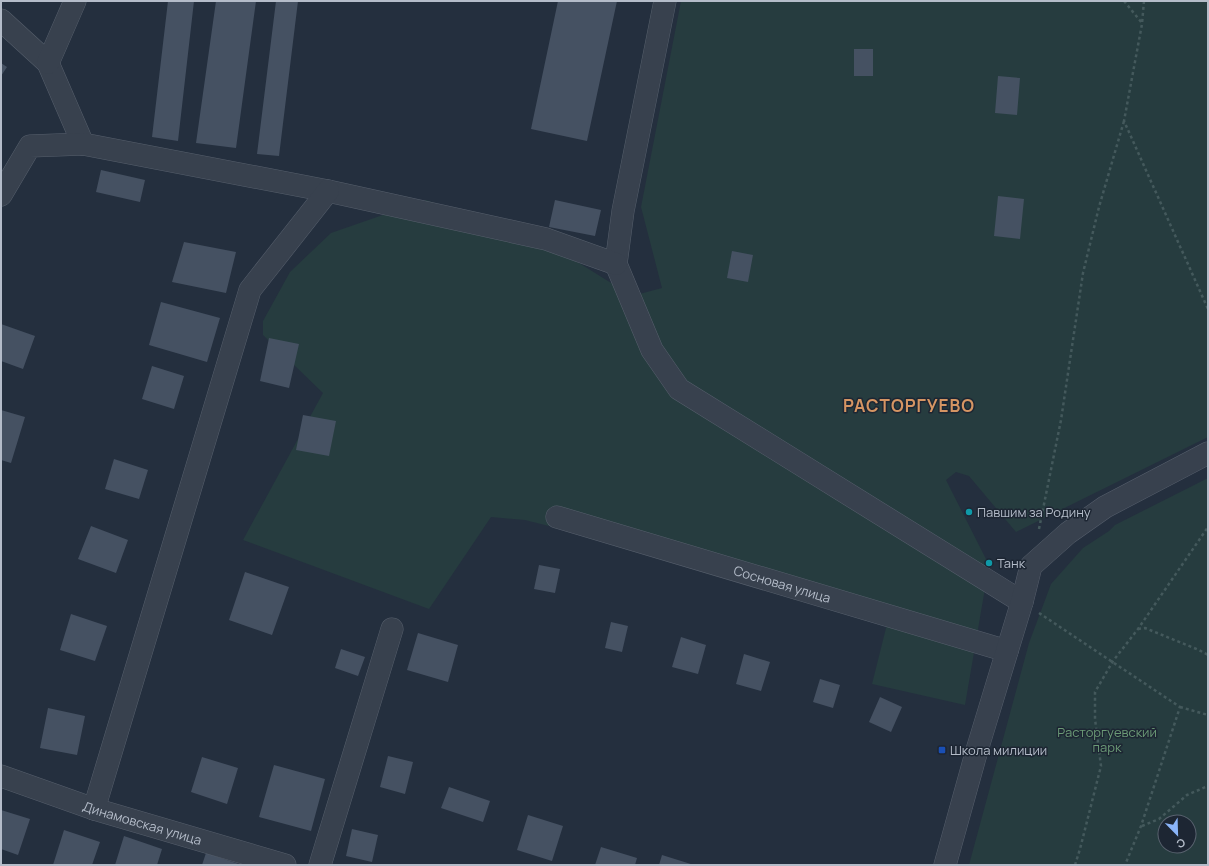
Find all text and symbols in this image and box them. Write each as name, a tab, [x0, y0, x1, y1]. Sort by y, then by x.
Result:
district label: РАСТОРГУЕВО	[843, 394, 975, 417]
place label: Павшим за Родину	[977, 503, 1091, 521]
marker: Павшим за Родину	[964, 507, 974, 517]
place label: Танк	[997, 554, 1026, 572]
marker: Танк	[984, 558, 994, 568]
street label: Сосновая улица	[732, 561, 833, 607]
park label: Расторгуевский парк	[1057, 723, 1157, 756]
place label: Школа милиции	[950, 741, 1047, 759]
marker: Школа милиции	[937, 745, 947, 755]
street label: Динамовская улица	[80, 797, 204, 849]
north arrow	[1157, 814, 1197, 854]
text: С	[1174, 835, 1188, 852]

